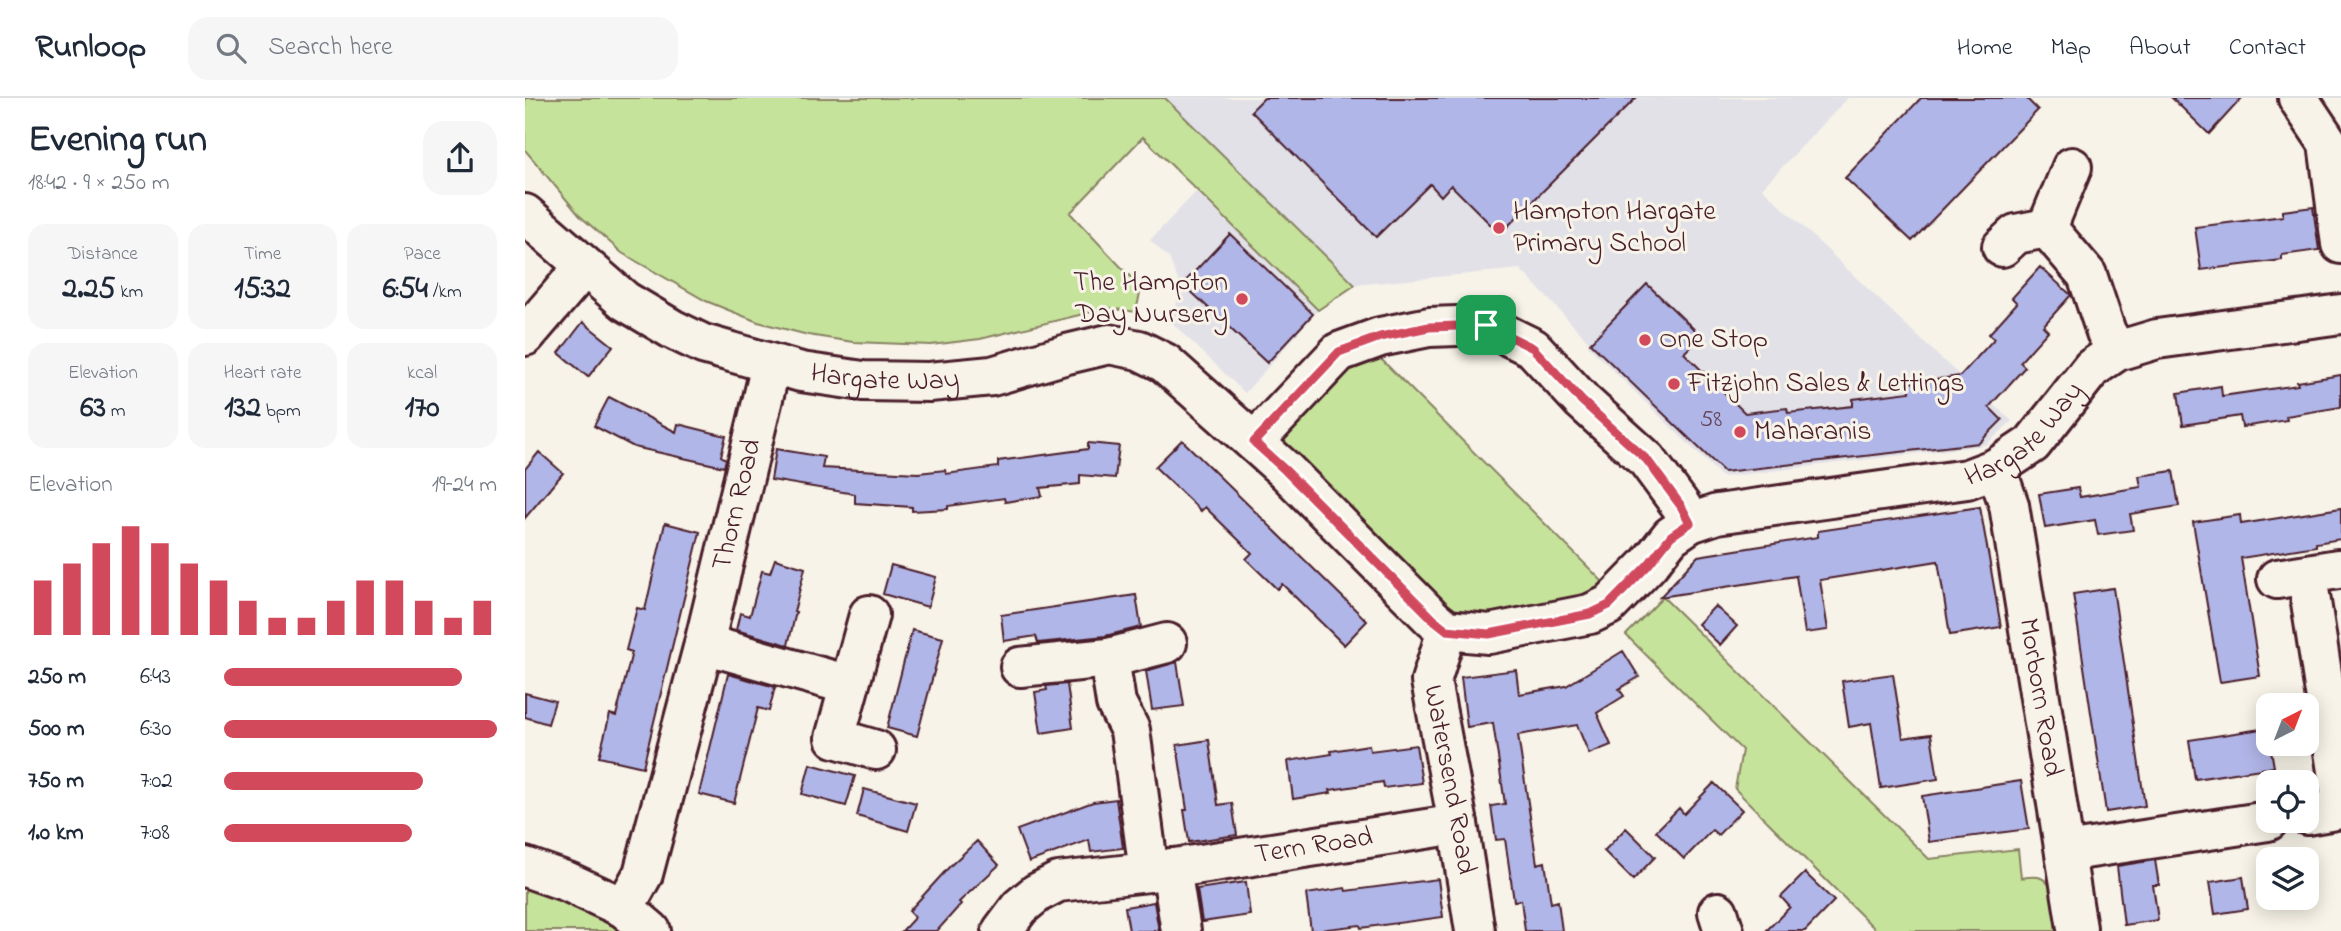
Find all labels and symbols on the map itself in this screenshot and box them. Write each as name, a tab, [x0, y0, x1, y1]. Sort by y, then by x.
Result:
place label: Hampton Hargate Primary School	[1513, 192, 1716, 265]
marker: Hampton Hargate Primary School	[1491, 220, 1507, 236]
place label: The Hampton Day Nursery	[1073, 263, 1228, 336]
marker: The Hampton Day Nursery	[1234, 291, 1250, 307]
pin	[1456, 295, 1516, 355]
place label: One Stop	[1659, 320, 1768, 361]
marker: One Stop	[1637, 332, 1653, 348]
street label: Hargate Way	[808, 353, 961, 402]
place label: Fitzjohn Sales & Lettings	[1687, 364, 1965, 405]
street label: Hargate Way	[1959, 373, 2094, 498]
marker: Fitzjohn Sales & Lettings	[1666, 376, 1682, 392]
house number: 58	[1700, 403, 1722, 438]
place label: Maharanis	[1754, 412, 1871, 453]
marker: Maharanis	[1732, 424, 1748, 440]
street label: Thorn Road	[702, 435, 773, 575]
street label: Morborn Road	[2007, 615, 2073, 780]
street label: Watersend Road	[1412, 682, 1486, 878]
north arrow	[2256, 693, 2319, 756]
street label: Tern Road	[1252, 817, 1376, 876]

